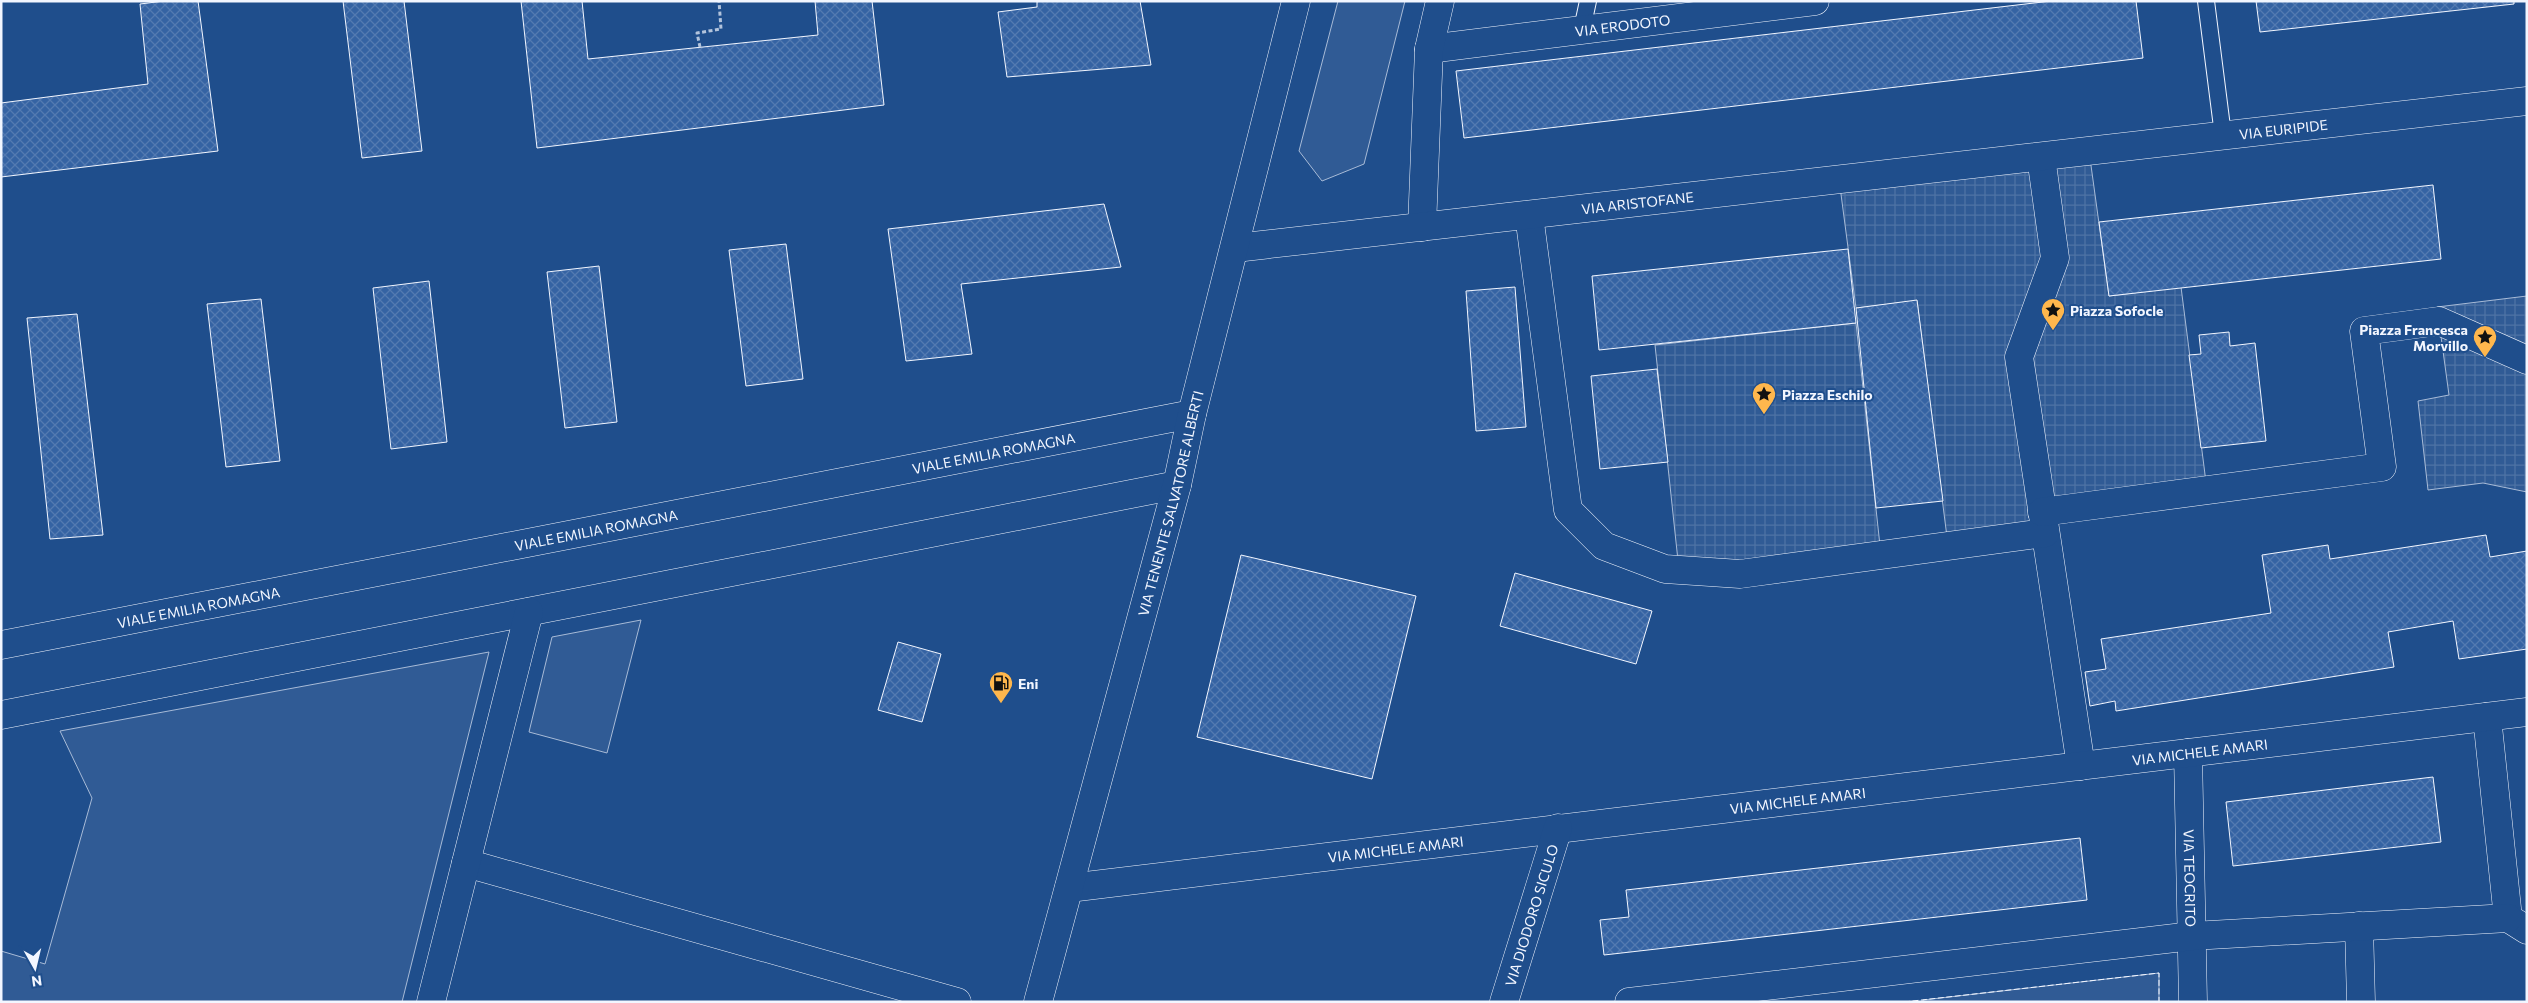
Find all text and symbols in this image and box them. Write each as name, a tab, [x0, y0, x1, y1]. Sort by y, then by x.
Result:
street label: VIA ERODOTO	[1574, 11, 1671, 39]
street label: VIA EURIPIDE	[2238, 115, 2328, 142]
street label: VIA ARISTOFANE	[1580, 187, 1694, 217]
place icon: Piazza Sofocle	[2040, 297, 2066, 331]
place label: Piazza Sofocle	[2070, 302, 2163, 319]
place label: Piazza Francesca Morvillo	[2359, 321, 2468, 354]
place icon: Piazza Francesca Morvillo	[2472, 324, 2498, 358]
place icon: Piazza Eschilo	[1751, 381, 1777, 415]
place label: Piazza Eschilo	[1782, 386, 1873, 403]
street label: VIA TENENTE SALVATORE ALBERTI	[1134, 389, 1206, 618]
street label: VIALE EMILIA ROMAGNA	[911, 428, 1077, 477]
street label: VIALE EMILIA ROMAGNA	[513, 505, 679, 554]
street label: VIALE EMILIA ROMAGNA	[115, 583, 282, 631]
fuel station icon: Eni	[988, 670, 1014, 704]
place label: Eni	[1018, 675, 1038, 692]
street label: VIA MICHELE AMARI	[2131, 735, 2269, 768]
street label: VIA MICHELE AMARI	[1729, 783, 1867, 817]
street label: VIA TEOCRITO	[2181, 829, 2200, 927]
street label: VIA MICHELE AMARI	[1327, 832, 1465, 865]
street label: VIA DIODORO SICULO	[1501, 842, 1561, 988]
north arrow	[10, 943, 60, 993]
text: N	[30, 972, 43, 991]

